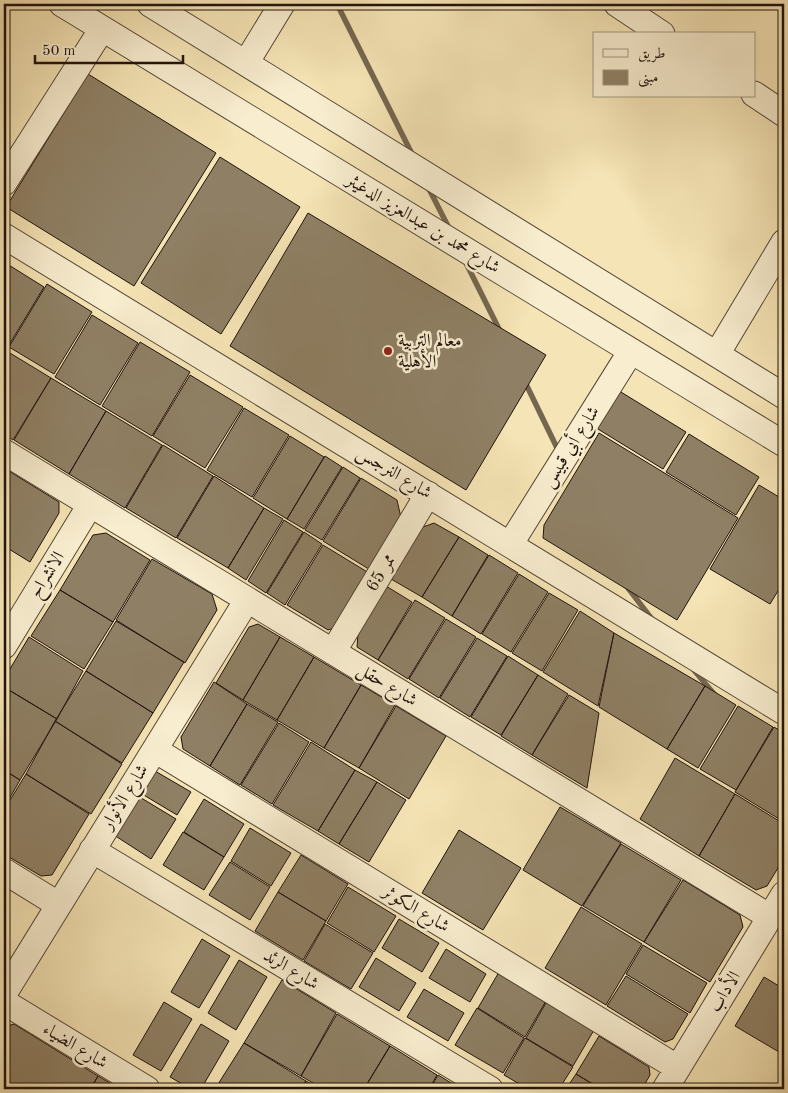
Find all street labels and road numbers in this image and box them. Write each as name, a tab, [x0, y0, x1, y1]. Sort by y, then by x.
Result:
street label: شارع محمد بن عبدالعزيز الدغيثر	[339, 170, 503, 281]
street label: شارع أبي قبيس	[535, 400, 607, 494]
street label: شارع النرجس	[351, 444, 435, 507]
street label: الانشراح	[26, 549, 73, 604]
street label: ممر 65	[363, 551, 401, 596]
street label: شارع حقل	[351, 660, 420, 714]
street label: شارع الأنوار	[93, 759, 156, 837]
street label: شارع الكوثر	[375, 880, 453, 940]
street label: شارع الرئد	[258, 947, 322, 998]
street label: الأداب	[702, 966, 745, 1016]
street label: شارع الضياء	[37, 1020, 110, 1076]

